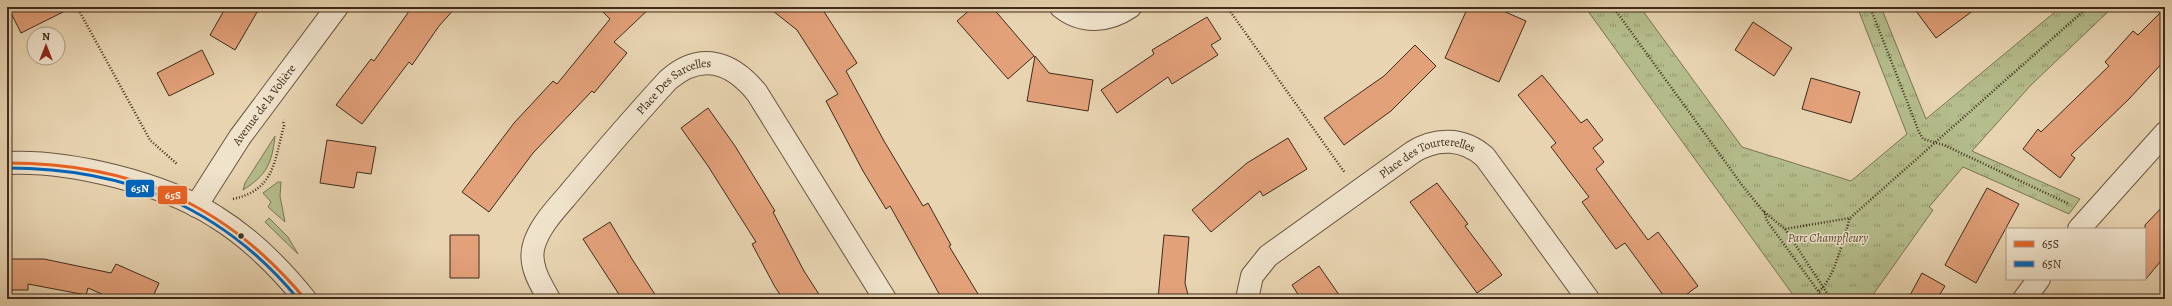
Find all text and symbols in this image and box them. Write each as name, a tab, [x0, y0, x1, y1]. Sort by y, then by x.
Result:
north arrow	[26, 26, 66, 66]
text: N	[42, 29, 50, 44]
street label: Place Des Sarcelles	[633, 55, 712, 118]
street label: Avenue de la Volière	[228, 61, 300, 149]
street label: Place des Tourterelles	[1376, 134, 1479, 182]
line badge: 65N	[125, 179, 155, 198]
text: 65N	[131, 181, 149, 196]
line badge: 65S	[157, 185, 188, 205]
text: 65S	[165, 188, 181, 203]
legend	[2006, 228, 2146, 280]
park label: Parc Champfleury	[1788, 230, 1869, 246]
unlabelled marker	[236, 231, 246, 241]
text: 65S	[2042, 236, 2059, 252]
text: 65N	[2042, 256, 2062, 272]

